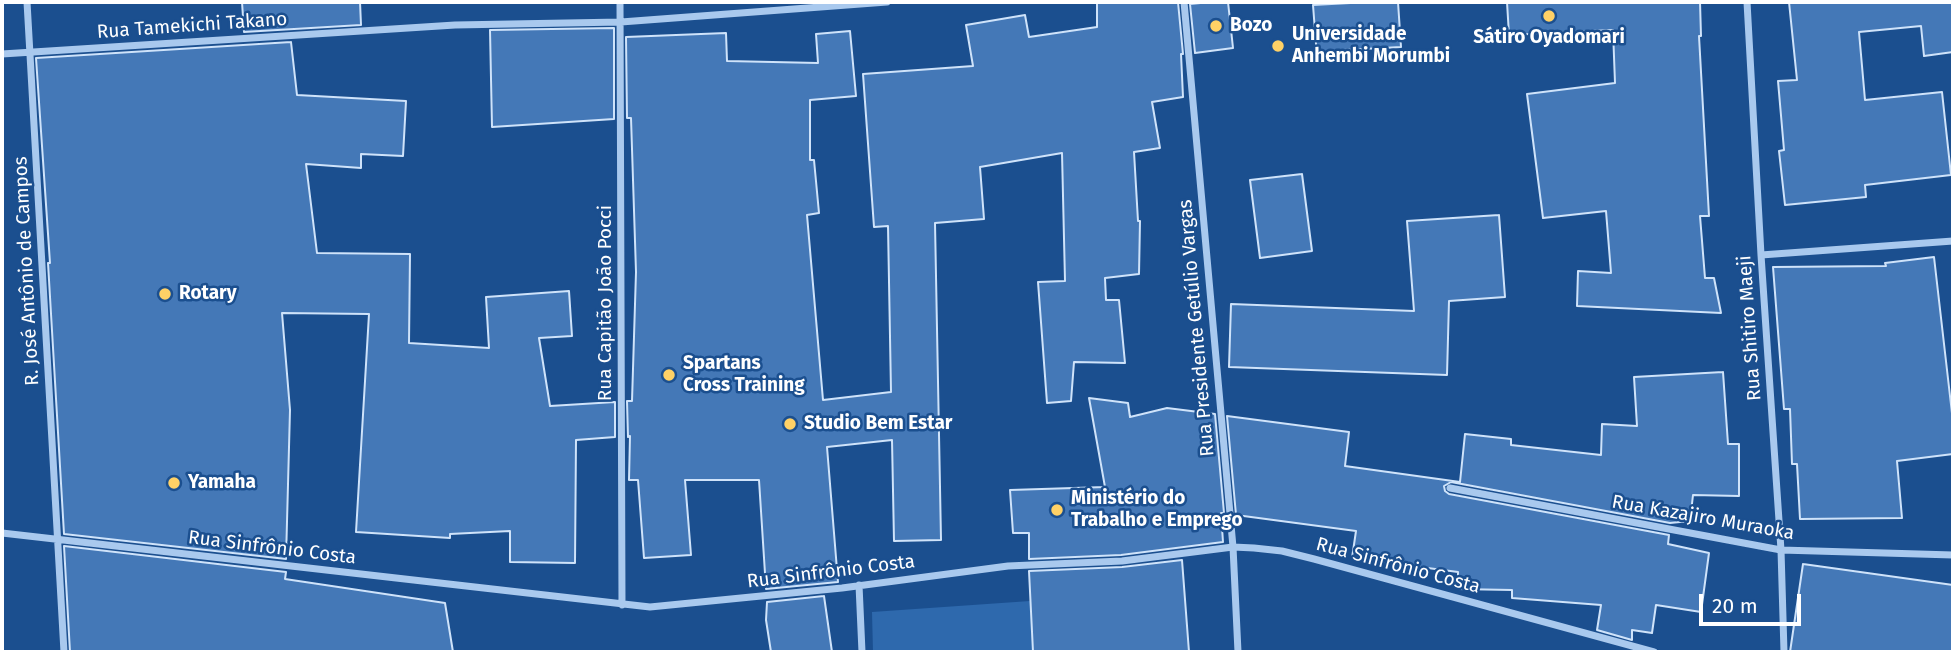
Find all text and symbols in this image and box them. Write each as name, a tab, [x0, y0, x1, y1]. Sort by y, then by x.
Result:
street label: Rua Tamekichi Takano	[96, 8, 288, 44]
marker: Sátiro Oyadomari	[1541, 8, 1557, 24]
place label: Bozo	[1230, 15, 1272, 37]
marker: Bozo	[1208, 18, 1224, 34]
place label: Universidade Anhembi Morumbi	[1292, 24, 1450, 68]
place label: Sátiro Oyadomari	[1473, 27, 1625, 49]
marker: Universidade Anhembi Morumbi	[1270, 38, 1286, 54]
street label: R. José Antônio de Campos	[10, 156, 44, 386]
street label: Rua Presidente Getúlio Vargas	[1174, 199, 1220, 457]
street label: Rua Capitão João Pocci	[595, 205, 617, 401]
street label: Rua Shitiro Maeji	[1734, 254, 1766, 402]
place label: Rotary	[179, 283, 237, 305]
marker: Rotary	[157, 286, 173, 302]
place label: Spartans Cross Training	[683, 353, 805, 397]
marker: Spartans Cross Training	[661, 367, 677, 383]
place label: Studio Bem Estar	[804, 413, 952, 435]
marker: Studio Bem Estar	[782, 416, 798, 432]
place label: Yamaha	[188, 472, 256, 494]
marker: Yamaha	[166, 475, 182, 491]
place label: Ministério do Trabalho e Emprego	[1071, 488, 1243, 532]
street label: Rua Kazajiro Muraoka	[1610, 491, 1796, 545]
marker: Ministério do Trabalho e Emprego	[1049, 502, 1065, 518]
street label: Rua Sinfrônio Costa	[187, 526, 357, 570]
street label: Rua Sinfrônio Costa	[1313, 533, 1483, 599]
street label: Rua Sinfrônio Costa	[746, 550, 916, 594]
scale bar	[1703, 580, 1804, 624]
text: 20 m	[1712, 593, 1758, 619]

